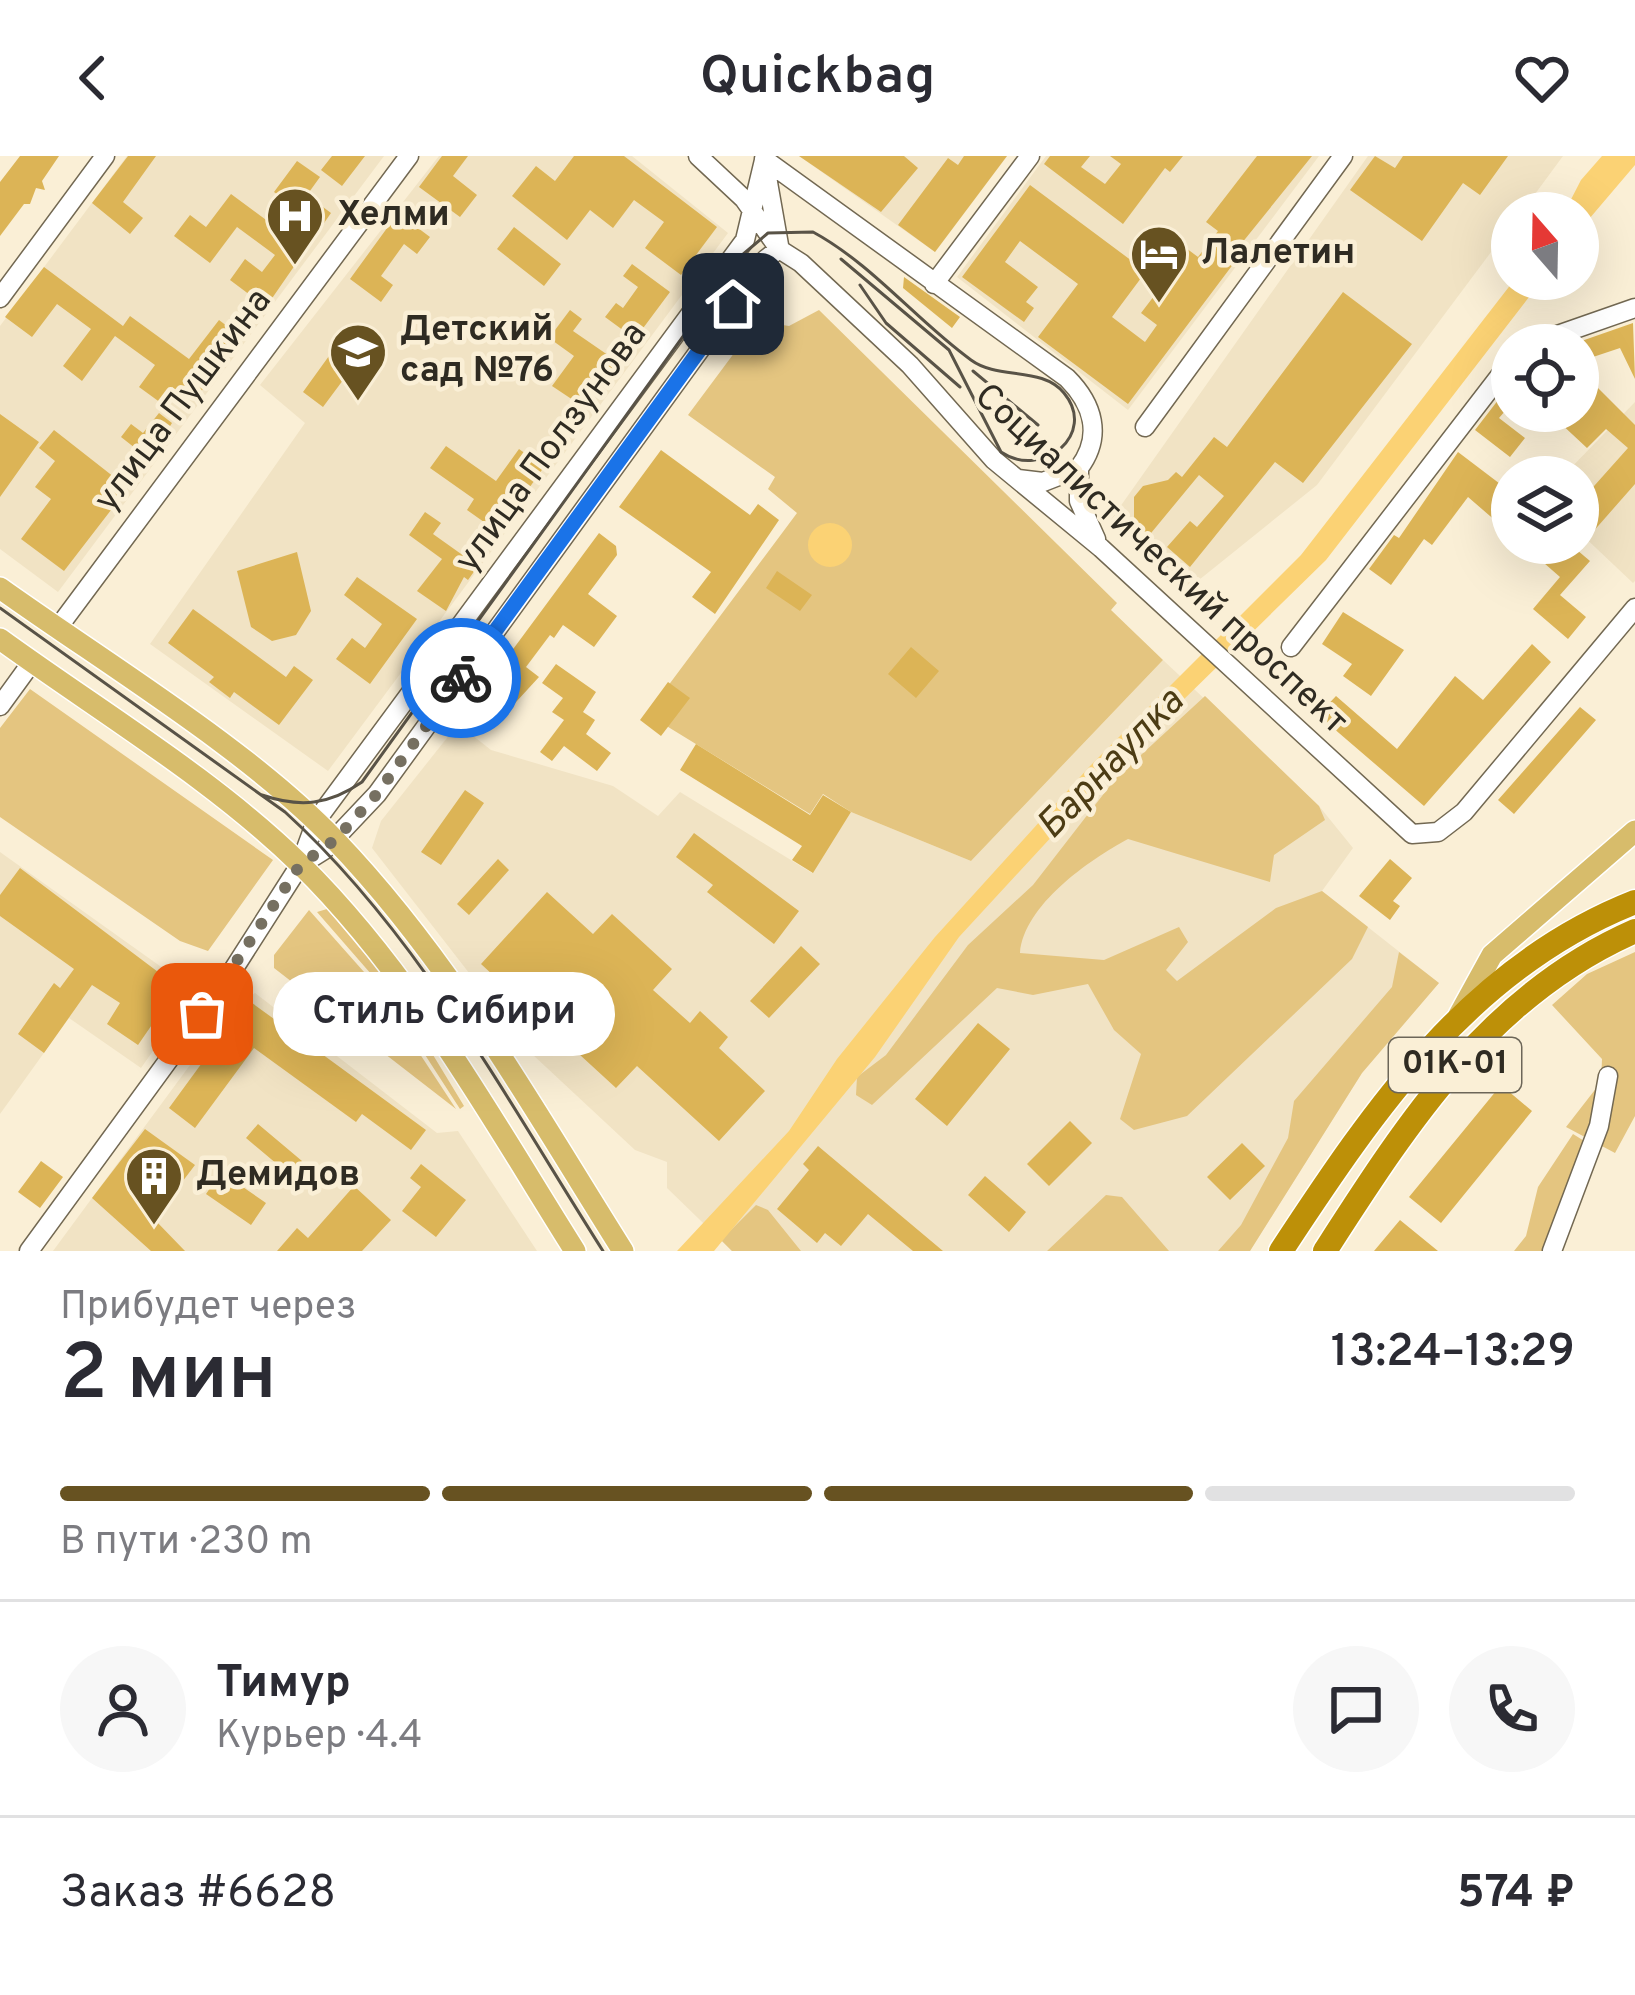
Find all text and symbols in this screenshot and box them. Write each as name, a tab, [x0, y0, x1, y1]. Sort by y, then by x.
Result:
text: Quickbag	[700, 44, 935, 113]
icon: back	[60, 45, 126, 111]
icon: heart	[1509, 45, 1575, 111]
hospital icon: Хелми	[264, 185, 326, 267]
north arrow	[1491, 192, 1599, 300]
map controls	[1491, 192, 1599, 564]
place label: Хелми	[337, 193, 450, 239]
hotel icon: Лалетин	[1128, 223, 1190, 305]
place label: Лалетин	[1201, 231, 1355, 277]
pin	[682, 253, 784, 355]
icon: home	[700, 271, 766, 337]
street label: улица Пушкина	[85, 280, 283, 522]
place label: Детский сад №76	[400, 308, 554, 395]
street label: улица Ползунова	[446, 314, 658, 582]
school or university icon: Детский сад №76	[327, 321, 389, 403]
button: locate	[1491, 324, 1599, 432]
street label: Социалистический проспект	[963, 375, 1357, 745]
button: layers	[1491, 456, 1599, 564]
courier	[401, 618, 521, 738]
icon: bike	[428, 645, 494, 711]
water label: Барнаулка	[1028, 679, 1197, 851]
pin	[151, 963, 253, 1065]
callout: Стиль Сибири	[274, 972, 616, 1056]
icon: bag	[169, 981, 235, 1047]
text: Стиль Сибири	[312, 989, 576, 1038]
road number: 01К-01	[1389, 1038, 1521, 1092]
building icon: Демидов	[123, 1145, 185, 1227]
place label: Демидов	[196, 1153, 360, 1199]
text: Прибудет через	[60, 1284, 357, 1333]
text: 13:24–13:29	[1331, 1325, 1575, 1382]
text: 2 мин	[60, 1328, 277, 1427]
text: В пути · 230 m	[60, 1519, 312, 1568]
button: person	[60, 1646, 186, 1772]
button: chat	[1293, 1646, 1419, 1772]
button: phone	[1449, 1646, 1575, 1772]
text: Тимур	[216, 1656, 351, 1713]
text: Курьер · 4.4	[216, 1713, 422, 1762]
text: Заказ #6628	[60, 1866, 336, 1923]
text: 574 ₽	[1457, 1866, 1575, 1923]

